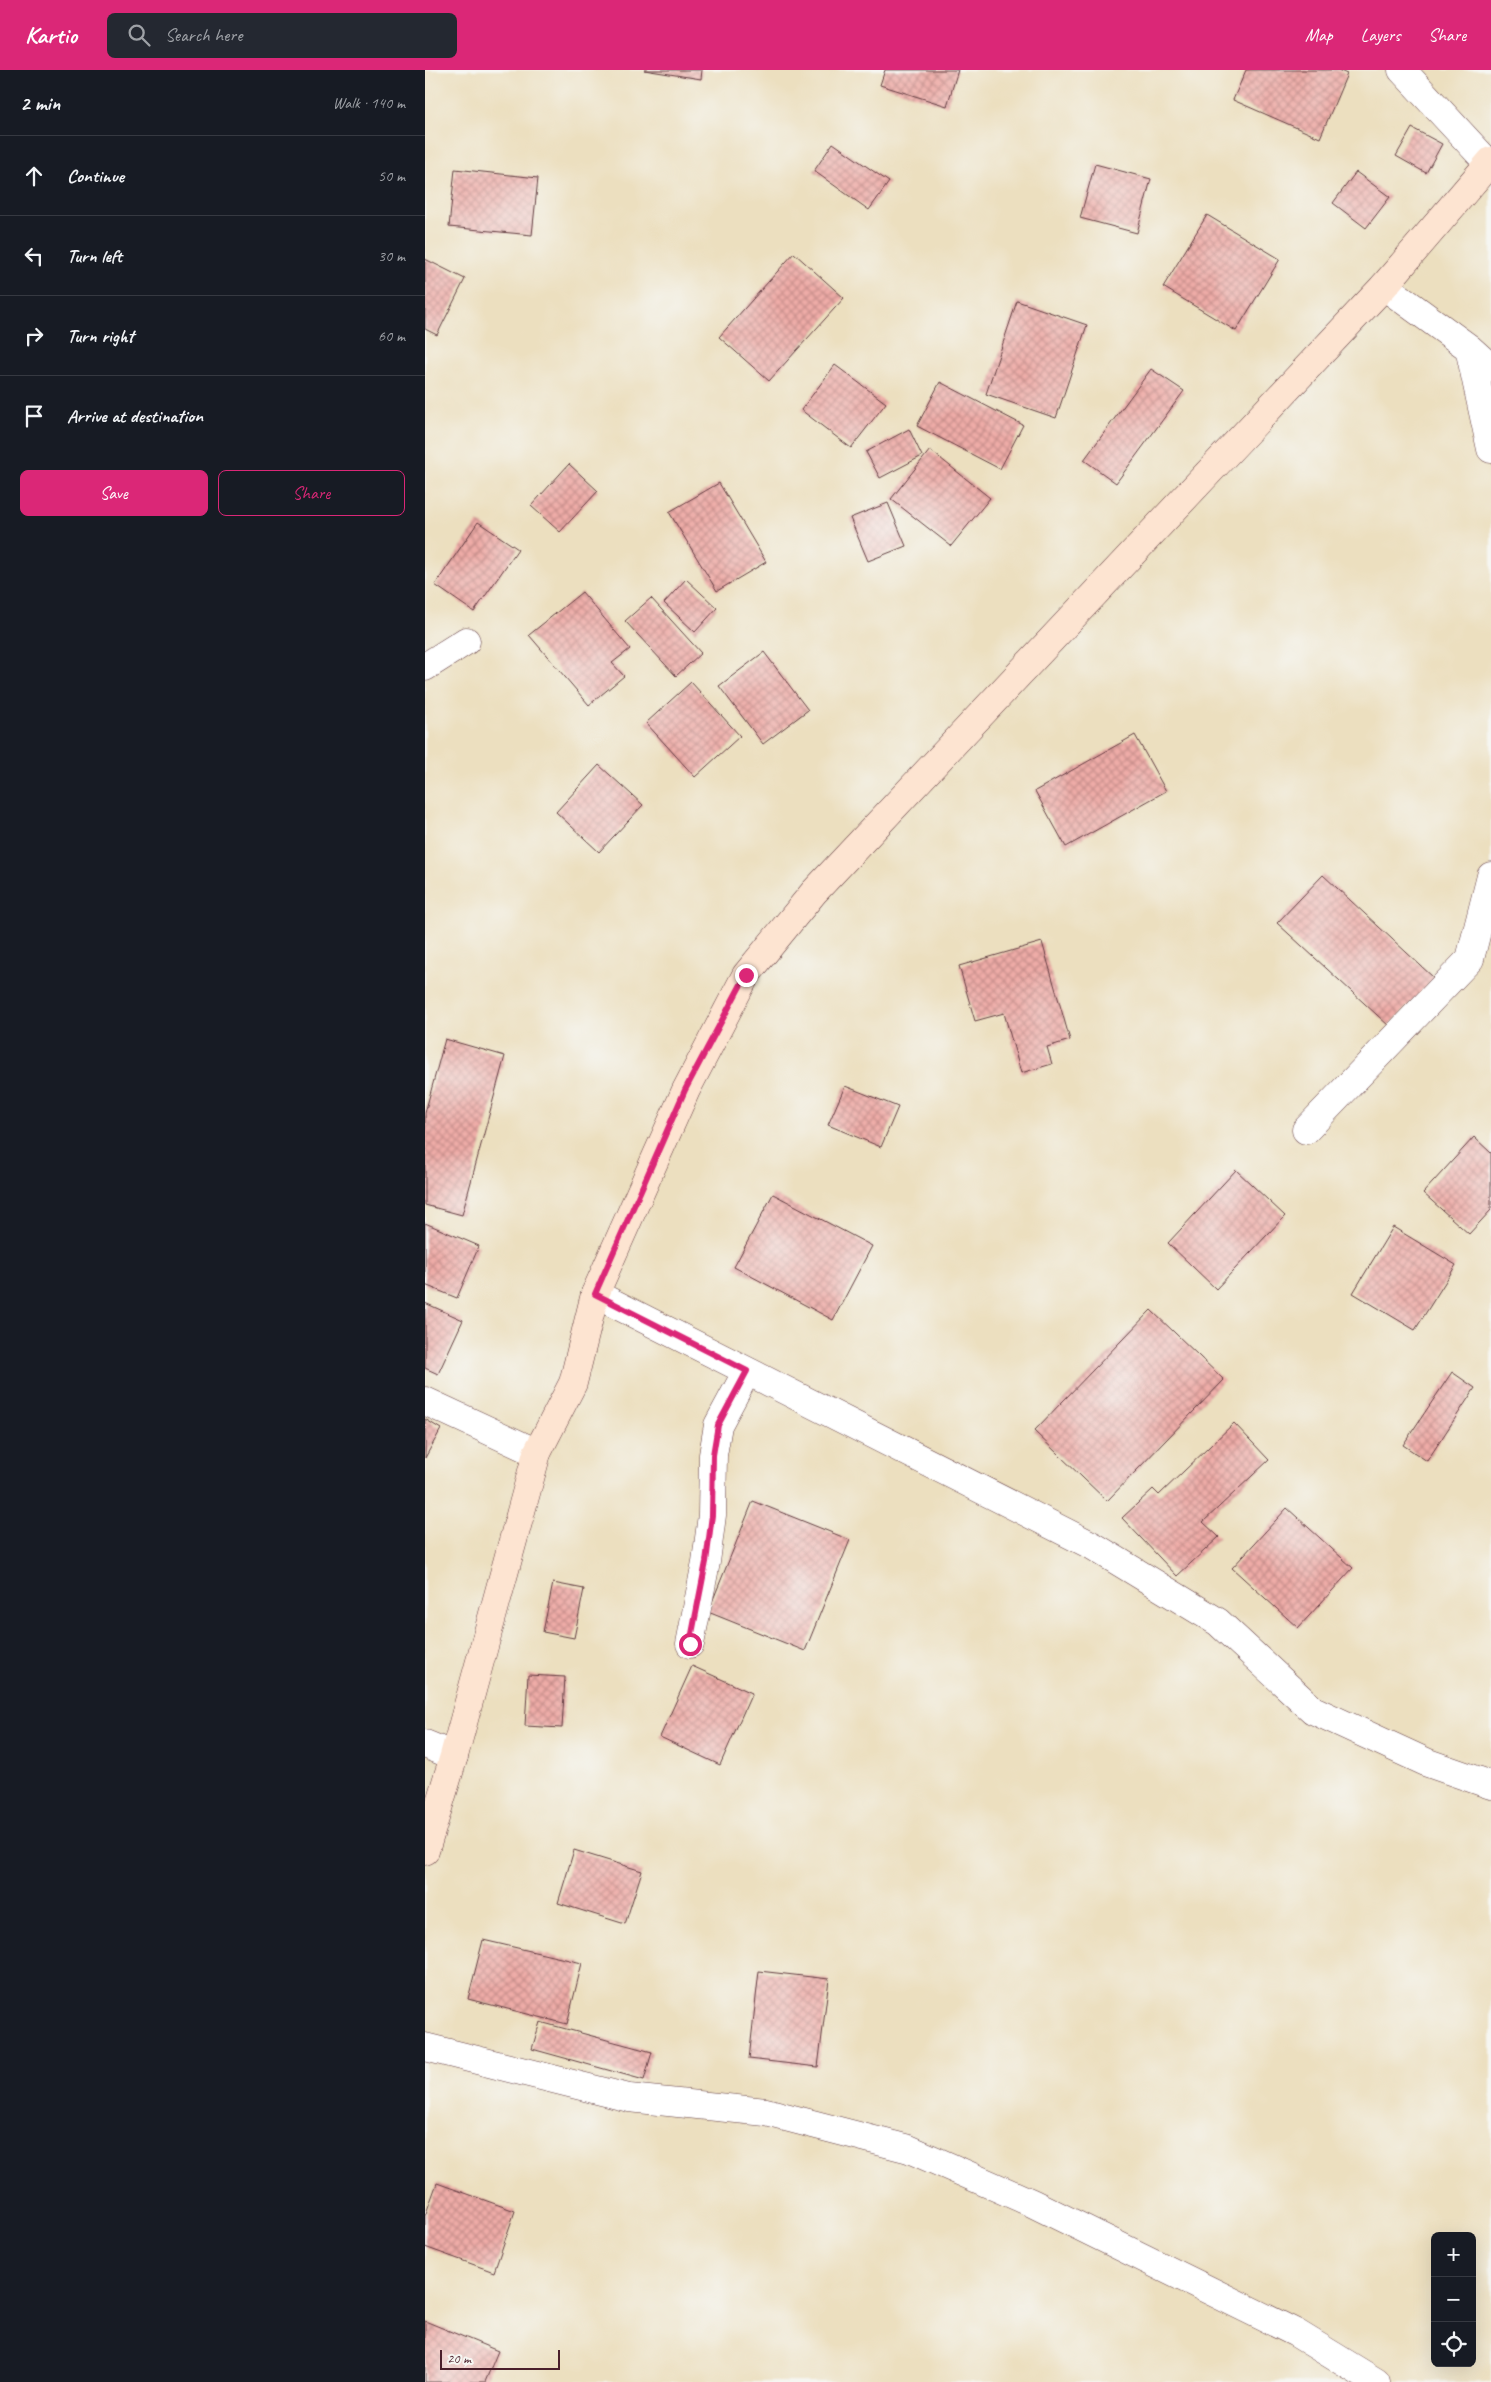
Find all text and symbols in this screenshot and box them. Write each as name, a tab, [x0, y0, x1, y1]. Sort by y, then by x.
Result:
search box	[107, 13, 457, 58]
text: Kartio	[25, 20, 77, 50]
icon: search	[125, 21, 153, 49]
text: Search here	[165, 23, 242, 47]
text: Map	[1305, 24, 1333, 46]
text: Layers	[1361, 24, 1400, 46]
text: Share	[1428, 24, 1466, 46]
text: 2 min	[20, 90, 60, 116]
text: Walk · 140 m	[333, 93, 405, 113]
icon: ahead	[20, 162, 48, 190]
text: Continue	[67, 164, 124, 188]
text: 50 m	[378, 166, 405, 186]
icon: left	[20, 242, 48, 270]
text: Turn left	[67, 244, 122, 268]
text: 30 m	[378, 246, 405, 266]
icon: right	[20, 322, 48, 350]
text: Turn right	[67, 324, 134, 348]
text: 60 m	[378, 326, 405, 346]
icon: arrive	[20, 402, 48, 430]
text: Arrive at destination	[67, 404, 203, 428]
button: Save	[20, 470, 208, 516]
button: Share	[218, 470, 405, 516]
route end	[735, 964, 758, 987]
route start	[679, 1633, 702, 1656]
map controls	[1431, 2232, 1476, 2367]
button: +	[1431, 2232, 1476, 2277]
button: −	[1431, 2277, 1476, 2322]
button: locate	[1431, 2322, 1476, 2367]
scale bar	[440, 2347, 560, 2370]
text: 20 m	[447, 2350, 471, 2367]

